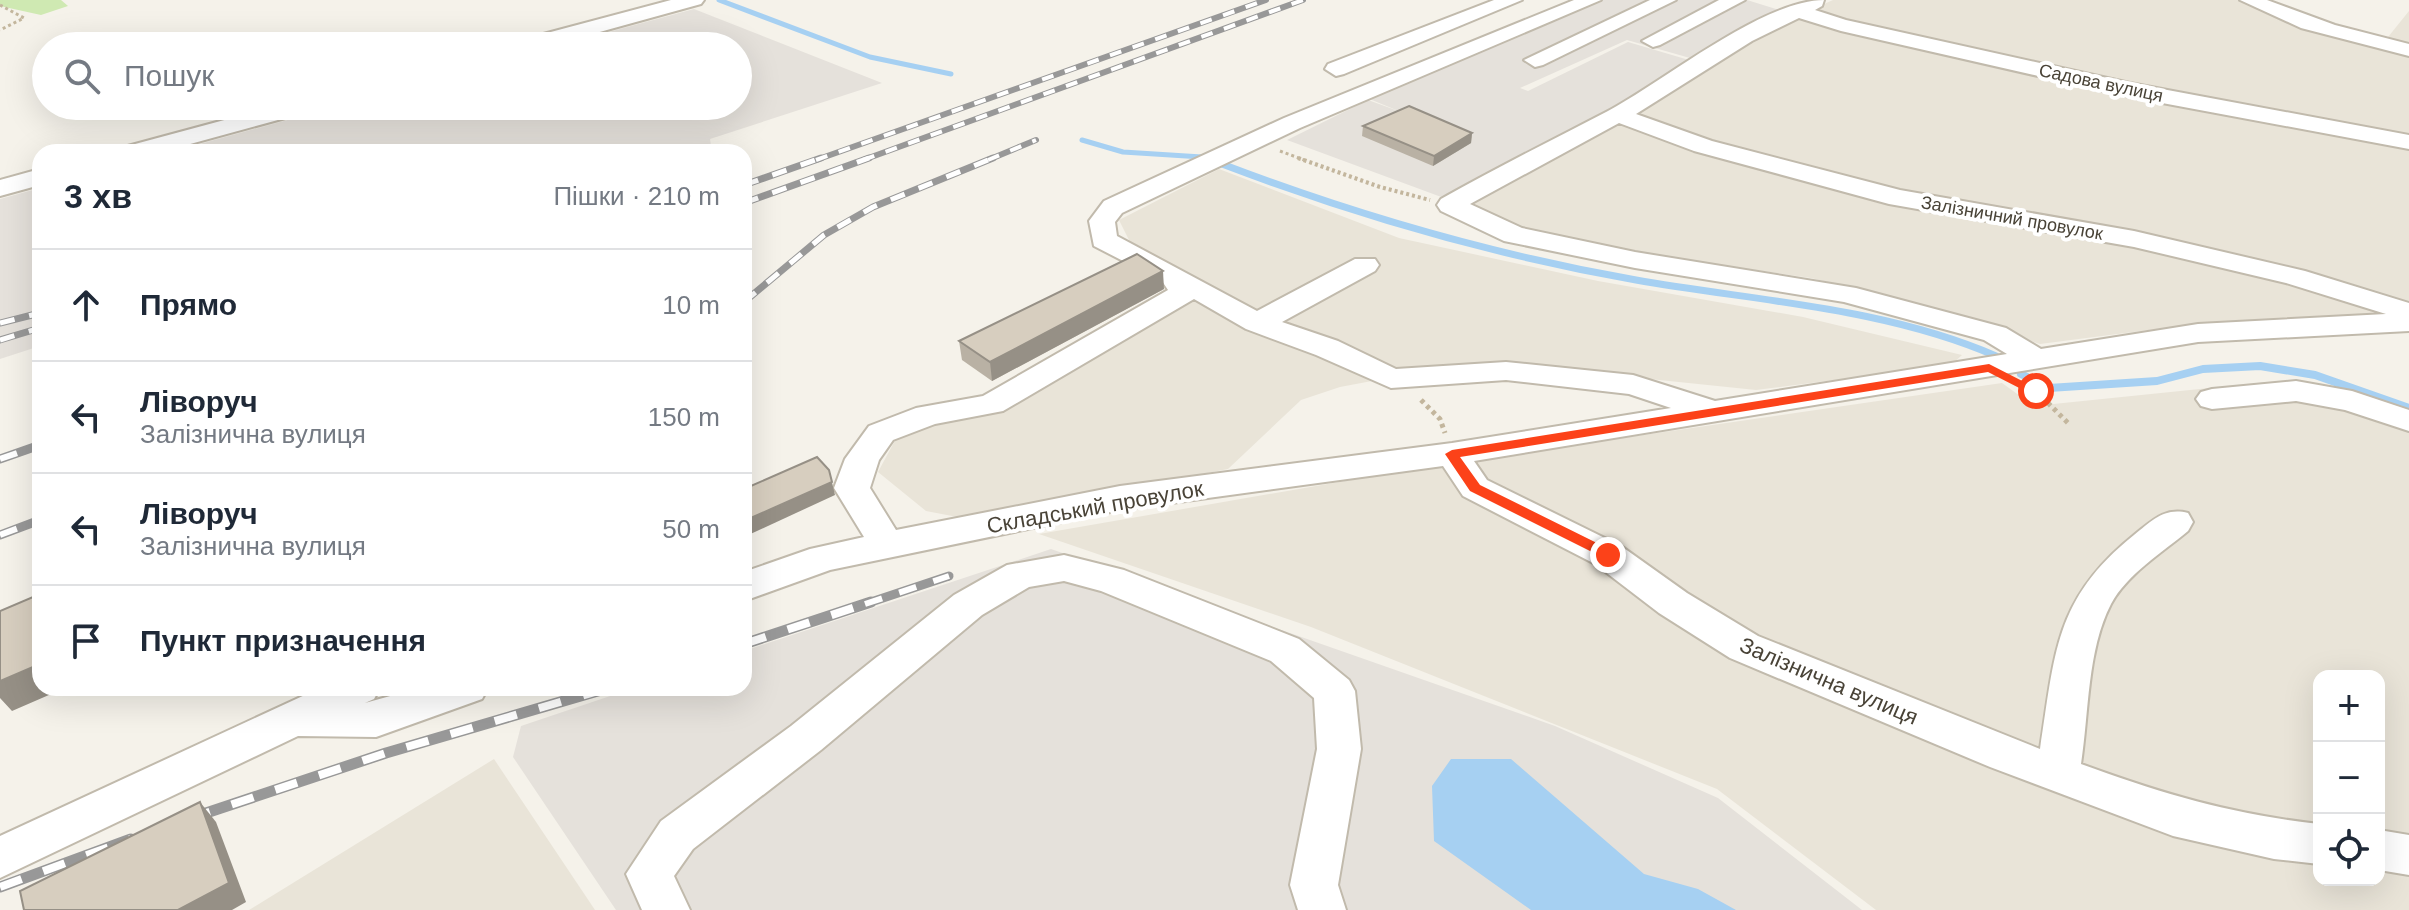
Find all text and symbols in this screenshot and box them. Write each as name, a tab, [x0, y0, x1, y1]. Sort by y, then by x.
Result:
search box	[32, 32, 752, 120]
icon: search	[60, 54, 104, 98]
text: Пошук	[124, 59, 214, 92]
street label: Садова вулиця	[2037, 60, 2165, 106]
text: 3 хв	[64, 177, 132, 215]
text: Пішки · 210 m	[553, 181, 720, 211]
street label: Залізничний провулок	[1920, 192, 2105, 244]
icon: ahead	[64, 283, 108, 327]
text: Прямо	[140, 288, 237, 321]
text: 10 m	[662, 290, 720, 320]
route start	[2018, 373, 2054, 409]
text: Ліворуч	[140, 385, 258, 418]
icon: left	[64, 395, 108, 439]
text: 150 m	[648, 402, 720, 432]
text: Залізнична вулиця	[140, 419, 366, 449]
street label: Складський провулок	[985, 476, 1206, 538]
text: Ліворуч	[140, 497, 258, 530]
icon: left	[64, 507, 108, 551]
text: 50 m	[662, 514, 720, 544]
text: Залізнична вулиця	[140, 531, 366, 561]
route end	[1590, 537, 1626, 573]
icon: arrive	[64, 619, 108, 663]
text: Пункт призначення	[140, 624, 426, 657]
street label: Залізнична вулиця	[1736, 632, 1922, 730]
map controls	[2313, 670, 2385, 886]
button: +	[2313, 670, 2385, 742]
button: −	[2313, 742, 2385, 814]
button: locate	[2313, 814, 2385, 886]

